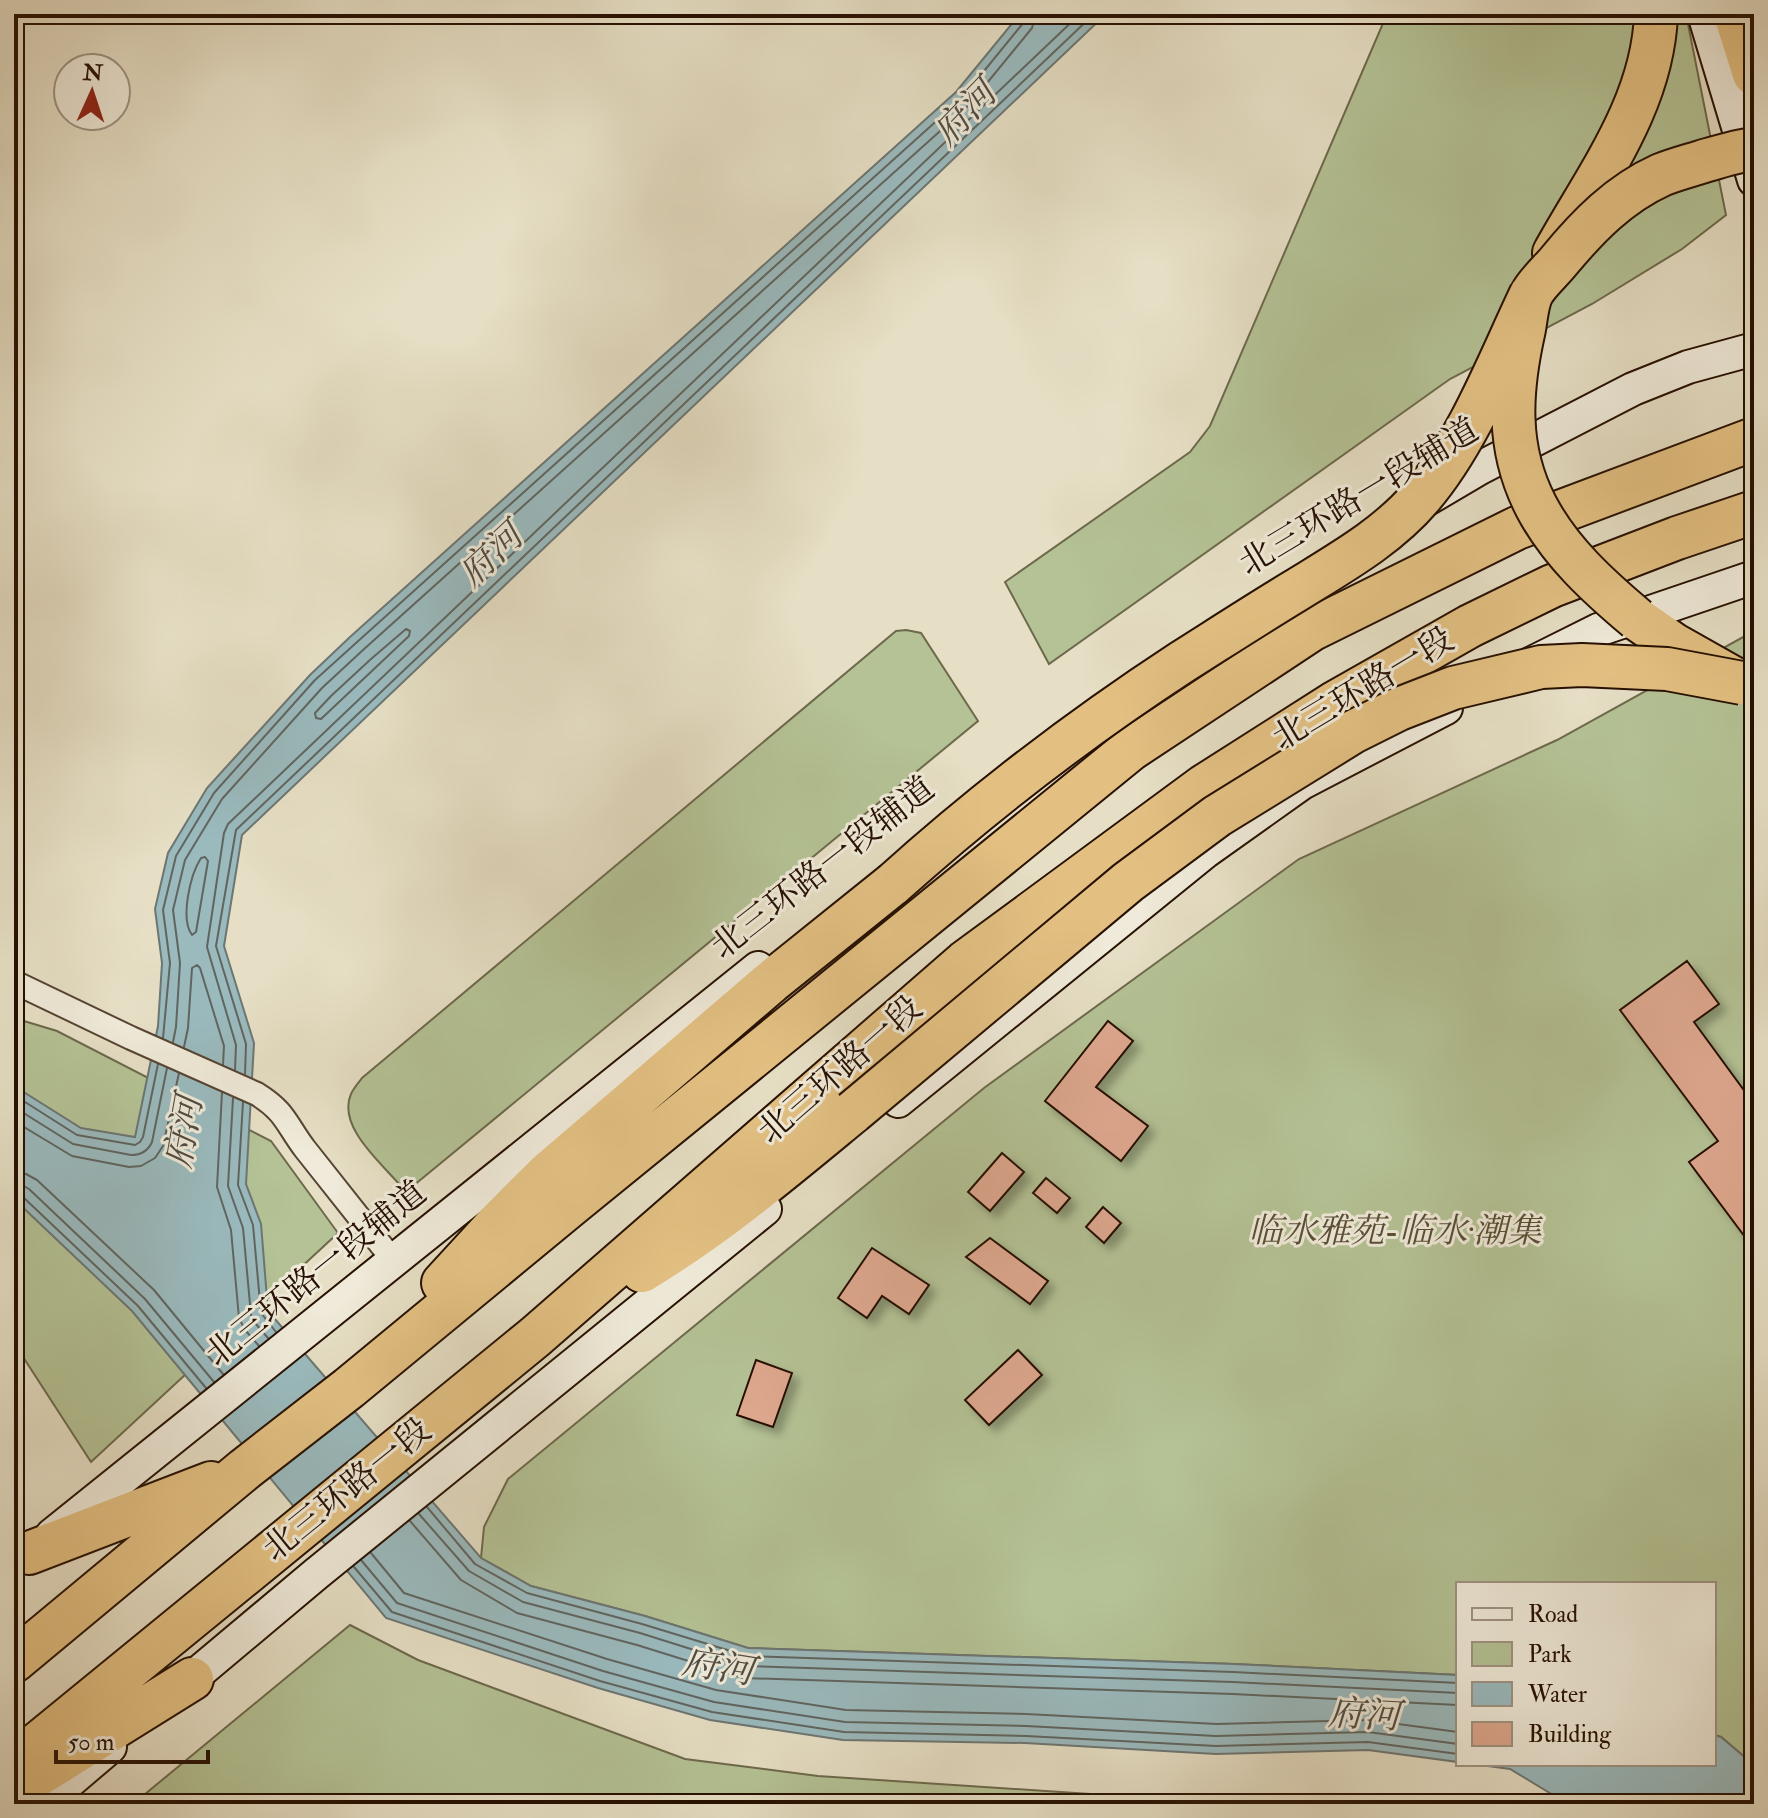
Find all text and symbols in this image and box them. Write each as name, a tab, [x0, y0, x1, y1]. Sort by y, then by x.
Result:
north arrow	[52, 52, 132, 132]
text: N	[81, 58, 104, 88]
water label: 府河	[924, 67, 1010, 155]
street label: 北三环路一段辅道	[1231, 409, 1487, 585]
water label: 府河	[449, 510, 537, 596]
street label: 北三环路一段	[1264, 618, 1462, 760]
street label: 北三环路一段辅道	[703, 767, 943, 969]
street label: 北三环路一段	[749, 987, 931, 1153]
water label: 府河	[156, 1087, 213, 1171]
street label: 北三环路一段辅道	[197, 1172, 435, 1376]
park label: 临水雅苑-临水·潮集	[1248, 1210, 1544, 1253]
street label: 北三环路一段	[254, 1409, 440, 1571]
legend	[1456, 1582, 1716, 1766]
text: Road	[1528, 1599, 1578, 1630]
water label: 府河	[679, 1639, 763, 1696]
text: Park	[1528, 1639, 1572, 1670]
text: Water	[1527, 1679, 1587, 1710]
water label: 府河	[1327, 1691, 1407, 1740]
scale bar	[56, 1714, 208, 1764]
text: Building	[1528, 1719, 1612, 1750]
text: 50 m	[68, 1727, 115, 1758]

